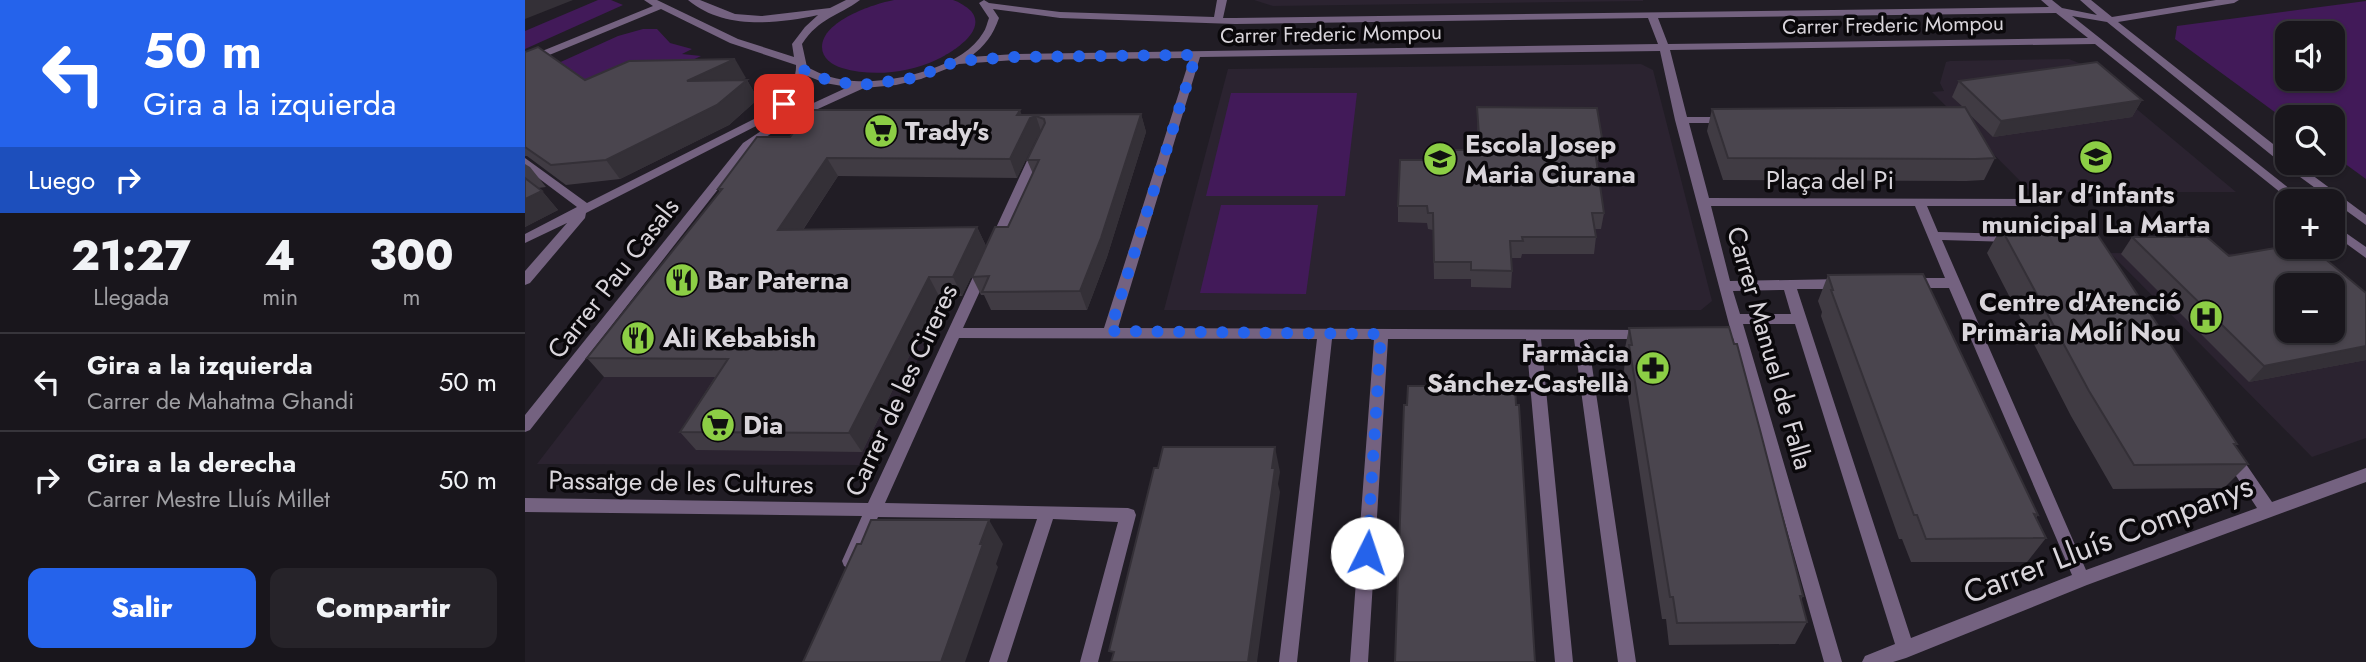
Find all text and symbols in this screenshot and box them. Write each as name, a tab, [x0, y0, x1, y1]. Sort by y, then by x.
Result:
street label: Carrer Frederic Mompou	[1782, 8, 2004, 42]
text: 50 m	[143, 16, 262, 86]
street label: Carrer Frederic Mompou	[1220, 17, 1442, 51]
map controls	[2275, 21, 2345, 343]
button: sound	[2275, 21, 2345, 91]
icon: left	[28, 28, 119, 119]
pin	[754, 74, 814, 134]
text: Gira a la izquierda	[143, 81, 396, 127]
icon: arrive	[765, 85, 803, 123]
button: search	[2275, 105, 2345, 175]
supermarket icon: Trady's	[862, 112, 900, 150]
place label: Trady's	[905, 112, 989, 150]
place label: Escola Josep Maria Ciurana	[1465, 125, 1636, 193]
school or university icon: Llar d'infants municipal La Marta	[2077, 138, 2115, 176]
school or university icon: Escola Josep Maria Ciurana	[1421, 140, 1459, 178]
text: Luego	[28, 161, 95, 199]
icon: right	[109, 161, 147, 199]
street label: Plaça del Pi	[1766, 161, 1894, 199]
place label: Llar d'infants municipal La Marta	[1982, 175, 2210, 243]
street label: Carrer Pau Casals	[538, 189, 688, 367]
button: +	[2275, 189, 2345, 259]
street label: Carrer Manuel de Falla	[1717, 222, 1823, 474]
text: 21:27	[71, 225, 191, 286]
text: 4	[265, 225, 296, 286]
text: 300	[369, 225, 454, 286]
restaurant icon: Bar Paterna	[663, 261, 701, 299]
place label: Bar Paterna	[707, 261, 849, 299]
button: −	[2275, 273, 2345, 343]
street label: Carrer de les Cireres	[835, 278, 967, 502]
text: Llegada	[93, 280, 169, 314]
text: min	[262, 280, 298, 314]
text: m	[403, 280, 421, 314]
place label: Centre d'Atenció Primària Molí Nou	[1961, 283, 2181, 351]
hospital icon: Centre d'Atenció Primària Molí Nou	[2187, 298, 2225, 336]
restaurant icon: Ali Kebabish	[619, 319, 657, 357]
place label: Ali Kebabish	[662, 319, 816, 357]
place label: Farmàcia Sánchez-Castellà	[1427, 334, 1629, 402]
text: Gira a la izquierda	[87, 346, 313, 384]
pharmacy icon: Farmàcia Sánchez-Castellà	[1634, 349, 1672, 387]
icon: left	[28, 363, 66, 401]
text: 50 m	[439, 363, 497, 401]
text: Carrer de Mahatma Ghandi	[87, 384, 354, 418]
supermarket icon: Dia	[699, 406, 737, 444]
place label: Dia	[743, 406, 783, 444]
text: Gira a la derecha	[87, 444, 296, 482]
icon: right	[28, 461, 66, 499]
text: 50 m	[439, 461, 497, 499]
street label: Passatge de les Cultures	[548, 461, 814, 503]
street label: Carrer Lluís Companys	[1957, 463, 2259, 615]
text: Carrer Mestre Lluís Millet	[87, 482, 330, 516]
position arrow	[1330, 516, 1404, 590]
button: Salir	[28, 568, 256, 648]
button: Compartir	[270, 568, 497, 648]

